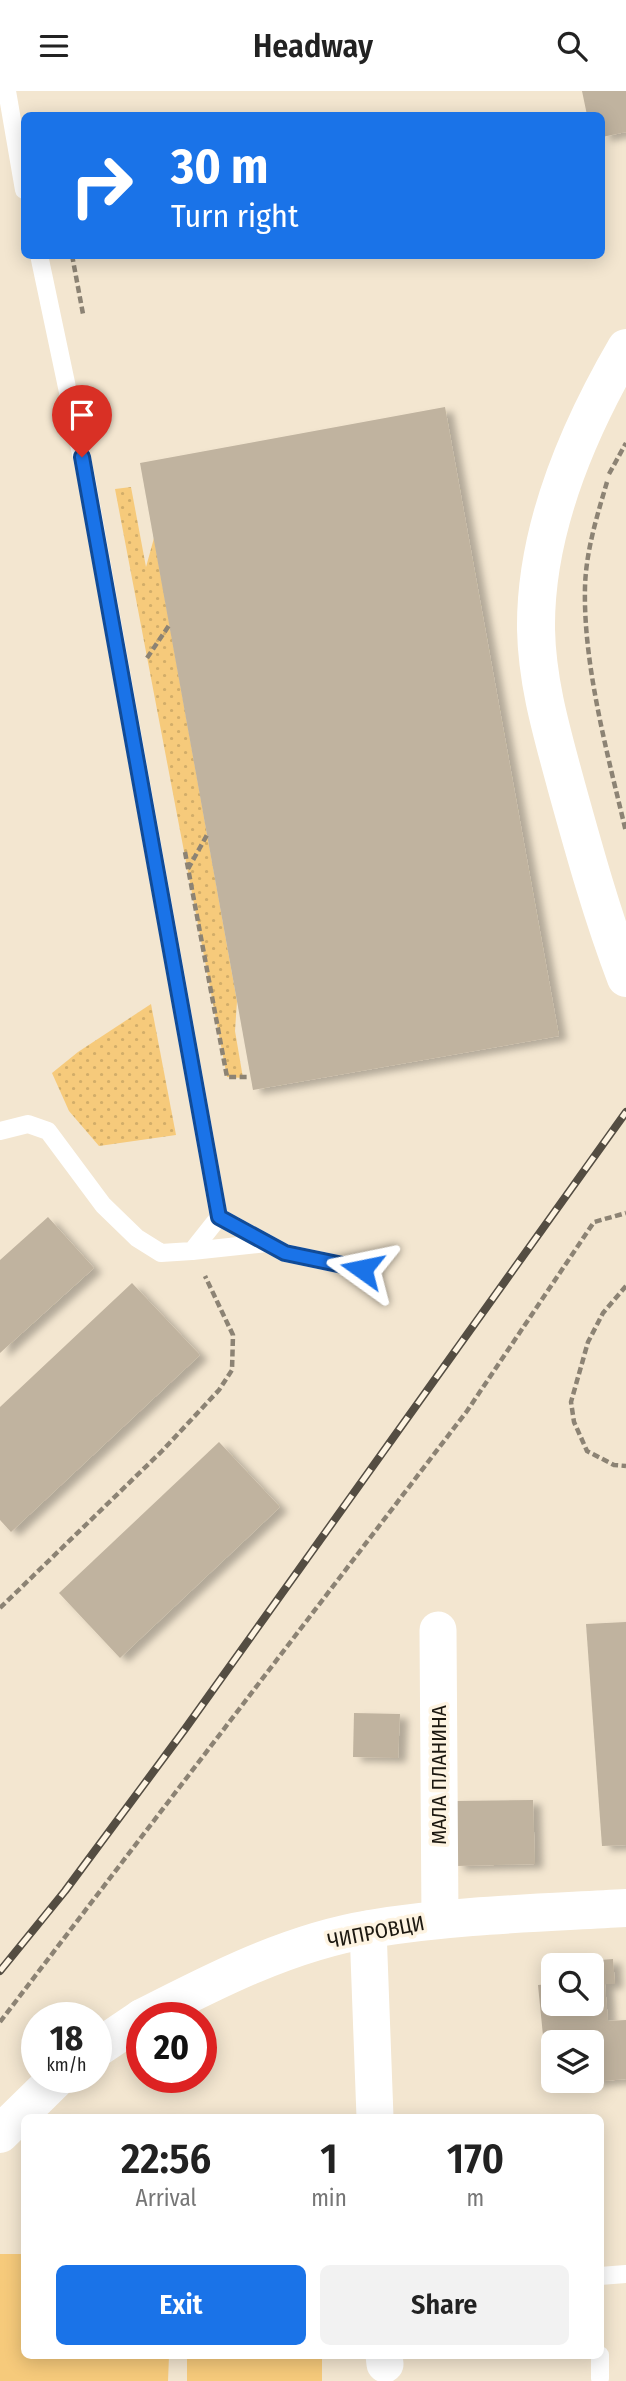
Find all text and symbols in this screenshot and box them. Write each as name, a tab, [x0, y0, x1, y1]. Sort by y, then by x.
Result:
icon: menu	[35, 27, 73, 65]
text: Headway	[253, 27, 373, 65]
icon: search	[553, 27, 591, 65]
text: 30 m	[171, 137, 269, 196]
icon: right	[56, 140, 147, 231]
text: Turn right	[171, 197, 298, 235]
pin	[52, 385, 112, 457]
icon: arrive	[63, 396, 101, 434]
position arrow	[325, 1232, 399, 1306]
street label: МАЛА ПЛАНИНА	[426, 1705, 452, 1845]
street label: ЧИПРОВЦИ	[325, 1910, 427, 1954]
map controls	[541, 1953, 604, 2093]
button: search	[541, 1953, 604, 2016]
speed limit sign: 20	[126, 2002, 217, 2093]
text: 18	[50, 2017, 83, 2059]
button: layers	[541, 2030, 604, 2093]
text: km/h	[46, 2054, 87, 2076]
text: 22:56	[121, 2134, 211, 2184]
text: 1	[320, 2134, 338, 2184]
text: 170	[447, 2134, 504, 2184]
text: Arrival	[136, 2184, 197, 2212]
text: min	[311, 2184, 347, 2212]
text: m	[467, 2184, 484, 2212]
button: Exit	[56, 2265, 306, 2345]
button: Share	[320, 2265, 569, 2345]

